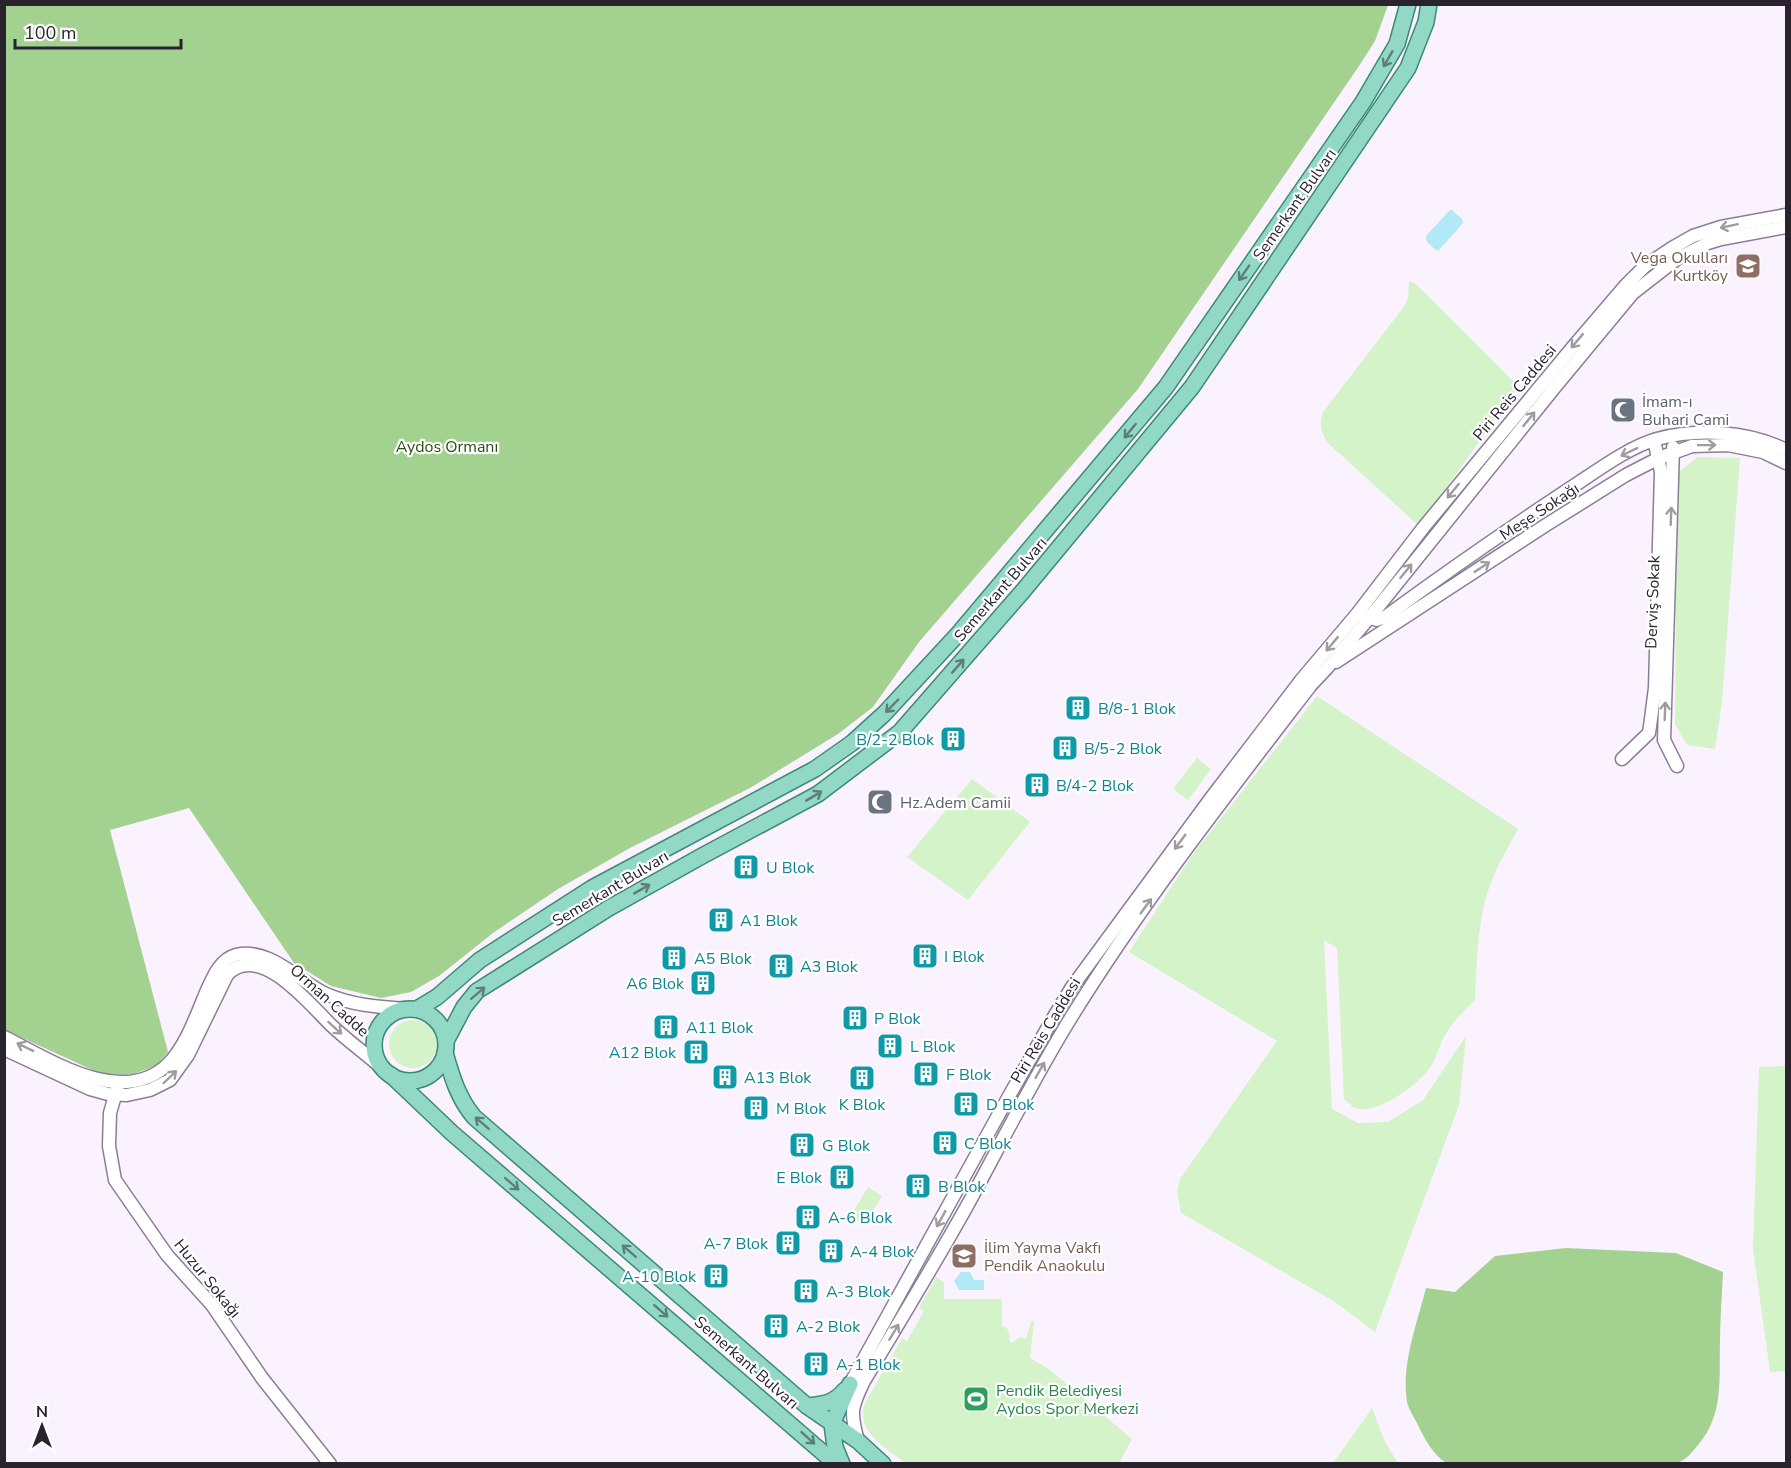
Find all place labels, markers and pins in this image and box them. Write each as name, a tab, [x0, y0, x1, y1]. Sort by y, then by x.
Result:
place label: Vega Okulları Kurtköy	[1630, 247, 1729, 287]
school or university icon: Vega Okulları Kurtköy	[1733, 251, 1763, 281]
place label: İmam-ı Buhari Cami	[1642, 391, 1729, 431]
mosque icon: İmam-ı Buhari Cami	[1608, 395, 1638, 425]
building icon: B/8-1 Blok	[1063, 693, 1093, 723]
place label: B/8-1 Blok	[1098, 698, 1177, 720]
building icon: B/2-2 Blok	[938, 724, 968, 754]
place label: B/2-2 Blok	[856, 729, 935, 751]
building icon: B/5-2 Blok	[1050, 733, 1080, 763]
place label: B/5-2 Blok	[1084, 738, 1163, 760]
building icon: B/4-2 Blok	[1022, 770, 1052, 800]
place label: B/4-2 Blok	[1056, 775, 1135, 797]
mosque icon: Hz.Adem Camii	[865, 787, 895, 817]
place label: Hz.Adem Camii	[900, 792, 1011, 814]
building icon: U Blok	[731, 852, 761, 882]
place label: U Blok	[766, 857, 815, 879]
building icon: A1 Blok	[706, 905, 736, 935]
place label: A1 Blok	[740, 910, 799, 932]
building icon: I Blok	[910, 941, 940, 971]
building icon: A5 Blok	[659, 943, 689, 973]
place label: I Blok	[944, 946, 986, 968]
place label: A5 Blok	[694, 948, 753, 970]
building icon: A3 Blok	[766, 951, 796, 981]
place label: A3 Blok	[800, 956, 859, 978]
building icon: A6 Blok	[688, 968, 718, 998]
place label: A6 Blok	[626, 973, 685, 995]
building icon: P Blok	[840, 1003, 870, 1033]
place label: P Blok	[874, 1008, 922, 1030]
building icon: A11 Blok	[651, 1012, 681, 1042]
place label: A11 Blok	[686, 1017, 754, 1039]
building icon: L Blok	[875, 1031, 905, 1061]
place label: L Blok	[910, 1036, 956, 1058]
building icon: A12 Blok	[681, 1037, 711, 1067]
place label: A12 Blok	[609, 1042, 677, 1064]
building icon: F Blok	[911, 1059, 941, 1089]
building icon: A13 Blok	[710, 1062, 740, 1092]
building icon: K Blok	[847, 1063, 877, 1093]
place label: F Blok	[946, 1064, 992, 1086]
place label: A13 Blok	[744, 1067, 812, 1089]
building icon: D Blok	[951, 1089, 981, 1119]
building icon: M Blok	[741, 1093, 771, 1123]
place label: K Blok	[839, 1094, 886, 1116]
place label: D Blok	[986, 1094, 1035, 1116]
place label: M Blok	[776, 1098, 827, 1120]
building icon: C Blok	[930, 1128, 960, 1158]
building icon: G Blok	[787, 1130, 817, 1160]
place label: C Blok	[964, 1133, 1012, 1155]
place label: G Blok	[822, 1135, 871, 1157]
building icon: E Blok	[827, 1162, 857, 1192]
place label: E Blok	[776, 1167, 823, 1189]
building icon: B Blok	[903, 1171, 933, 1201]
place label: B Blok	[938, 1176, 986, 1198]
building icon: A-6 Blok	[793, 1202, 823, 1232]
place label: A-6 Blok	[828, 1207, 893, 1229]
building icon: A-7 Blok	[773, 1228, 803, 1258]
place label: A-7 Blok	[704, 1233, 769, 1255]
building icon: A-4 Blok	[816, 1236, 846, 1266]
place label: İlim Yayma Vakfı Pendik Anaokulu	[984, 1237, 1105, 1277]
place label: A-4 Blok	[850, 1241, 915, 1263]
school or university icon: İlim Yayma Vakfı Pendik Anaokulu	[949, 1241, 979, 1271]
building icon: A-10 Blok	[701, 1261, 731, 1291]
place label: A-10 Blok	[622, 1266, 697, 1288]
building icon: A-3 Blok	[791, 1276, 821, 1306]
place label: A-3 Blok	[826, 1281, 891, 1303]
building icon: A-2 Blok	[761, 1311, 791, 1341]
place label: A-2 Blok	[796, 1316, 861, 1338]
building icon: A-1 Blok	[801, 1349, 831, 1379]
place label: A-1 Blok	[836, 1354, 901, 1376]
place label: Pendik Belediyesi Aydos Spor Merkezi	[996, 1380, 1139, 1420]
sports icon: Pendik Belediyesi Aydos Spor Merkezi	[961, 1384, 991, 1414]

